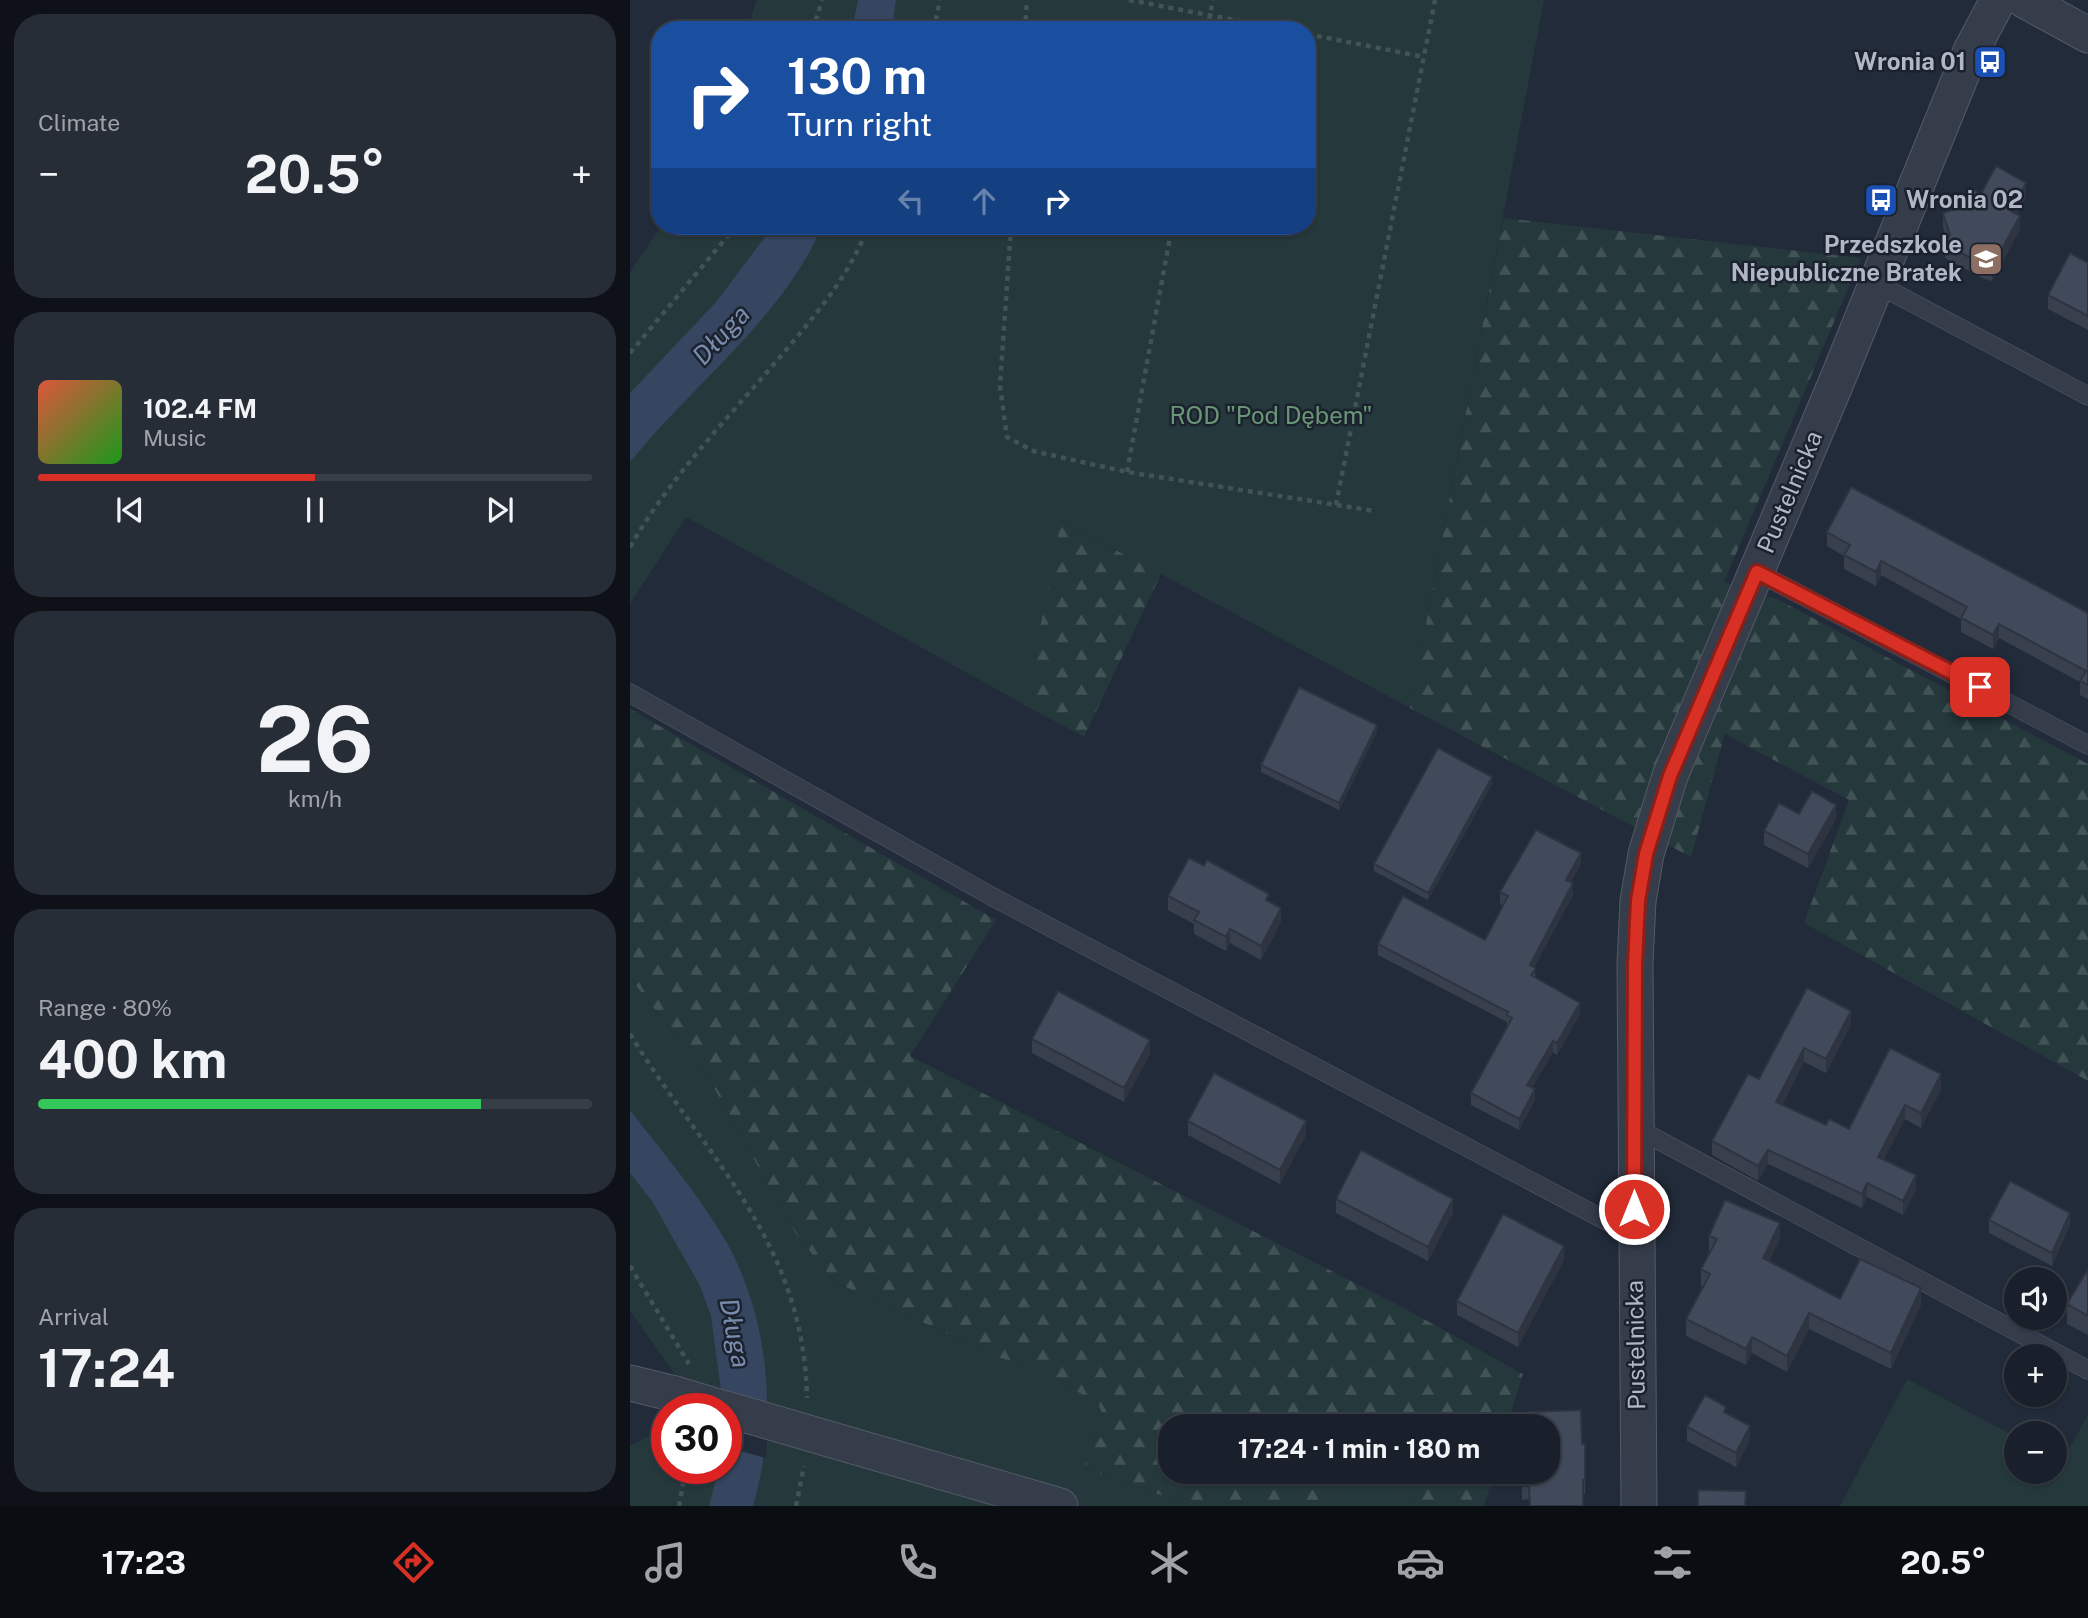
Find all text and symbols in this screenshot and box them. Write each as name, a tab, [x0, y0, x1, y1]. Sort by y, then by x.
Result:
bus stop icon: Wronia 01	[1971, 43, 2009, 81]
text: 130 m	[787, 47, 927, 105]
place label: Wronia 01	[1854, 47, 1966, 75]
icon: right	[672, 49, 763, 140]
text: Turn right	[787, 106, 932, 143]
text: Climate	[38, 109, 120, 136]
text: 20.5°	[245, 144, 385, 205]
text: −	[38, 152, 59, 197]
text: +	[571, 152, 592, 197]
bus stop icon: Wronia 02	[1862, 181, 1900, 219]
icon: left	[892, 182, 930, 220]
icon: ahead	[965, 182, 1003, 220]
icon: right	[1038, 182, 1076, 220]
place label: Wronia 02	[1906, 185, 2023, 213]
place label: Przedszkole Niepubliczne Bratek	[1731, 230, 1962, 286]
school or university icon: Przedszkole Niepubliczne Bratek	[1967, 240, 2005, 278]
water label: Długa	[685, 298, 756, 371]
text: 102.4 FM	[143, 393, 257, 424]
park label: ROD "Pod Dębem"	[1170, 401, 1372, 429]
text: Music	[143, 424, 207, 451]
street label: Pustelnicka	[1751, 426, 1827, 557]
icon: previous	[111, 491, 149, 529]
icon: pause	[296, 491, 334, 529]
icon: next	[481, 491, 519, 529]
pin	[1950, 657, 2010, 717]
icon: arrive	[1961, 668, 1999, 706]
text: 26	[256, 686, 374, 792]
text: km/h	[288, 785, 342, 812]
text: Range · 80%	[38, 994, 172, 1021]
text: 400 km	[38, 1029, 227, 1090]
position arrow	[1597, 1172, 1671, 1246]
map controls	[2004, 1267, 2067, 1484]
button: sound	[2004, 1267, 2067, 1330]
street label: Pustelnicka	[1620, 1280, 1650, 1410]
water label: Długa	[714, 1296, 757, 1370]
text: Arrival	[38, 1303, 109, 1330]
text: 17:24	[38, 1338, 175, 1399]
button: +	[2004, 1344, 2067, 1407]
speed limit sign: 30	[651, 1393, 742, 1484]
button: −	[2004, 1421, 2067, 1484]
text: 17:24 · 1 min · 180 m	[1238, 1433, 1480, 1464]
icon: directions	[389, 1538, 438, 1587]
icon: music	[641, 1538, 690, 1587]
icon: phone	[893, 1538, 942, 1587]
icon: climate	[1145, 1538, 1194, 1587]
icon: car	[1396, 1538, 1445, 1587]
icon: filters	[1648, 1538, 1697, 1587]
text: 17:23	[101, 1544, 186, 1581]
text: 20.5°	[1900, 1544, 1987, 1581]

